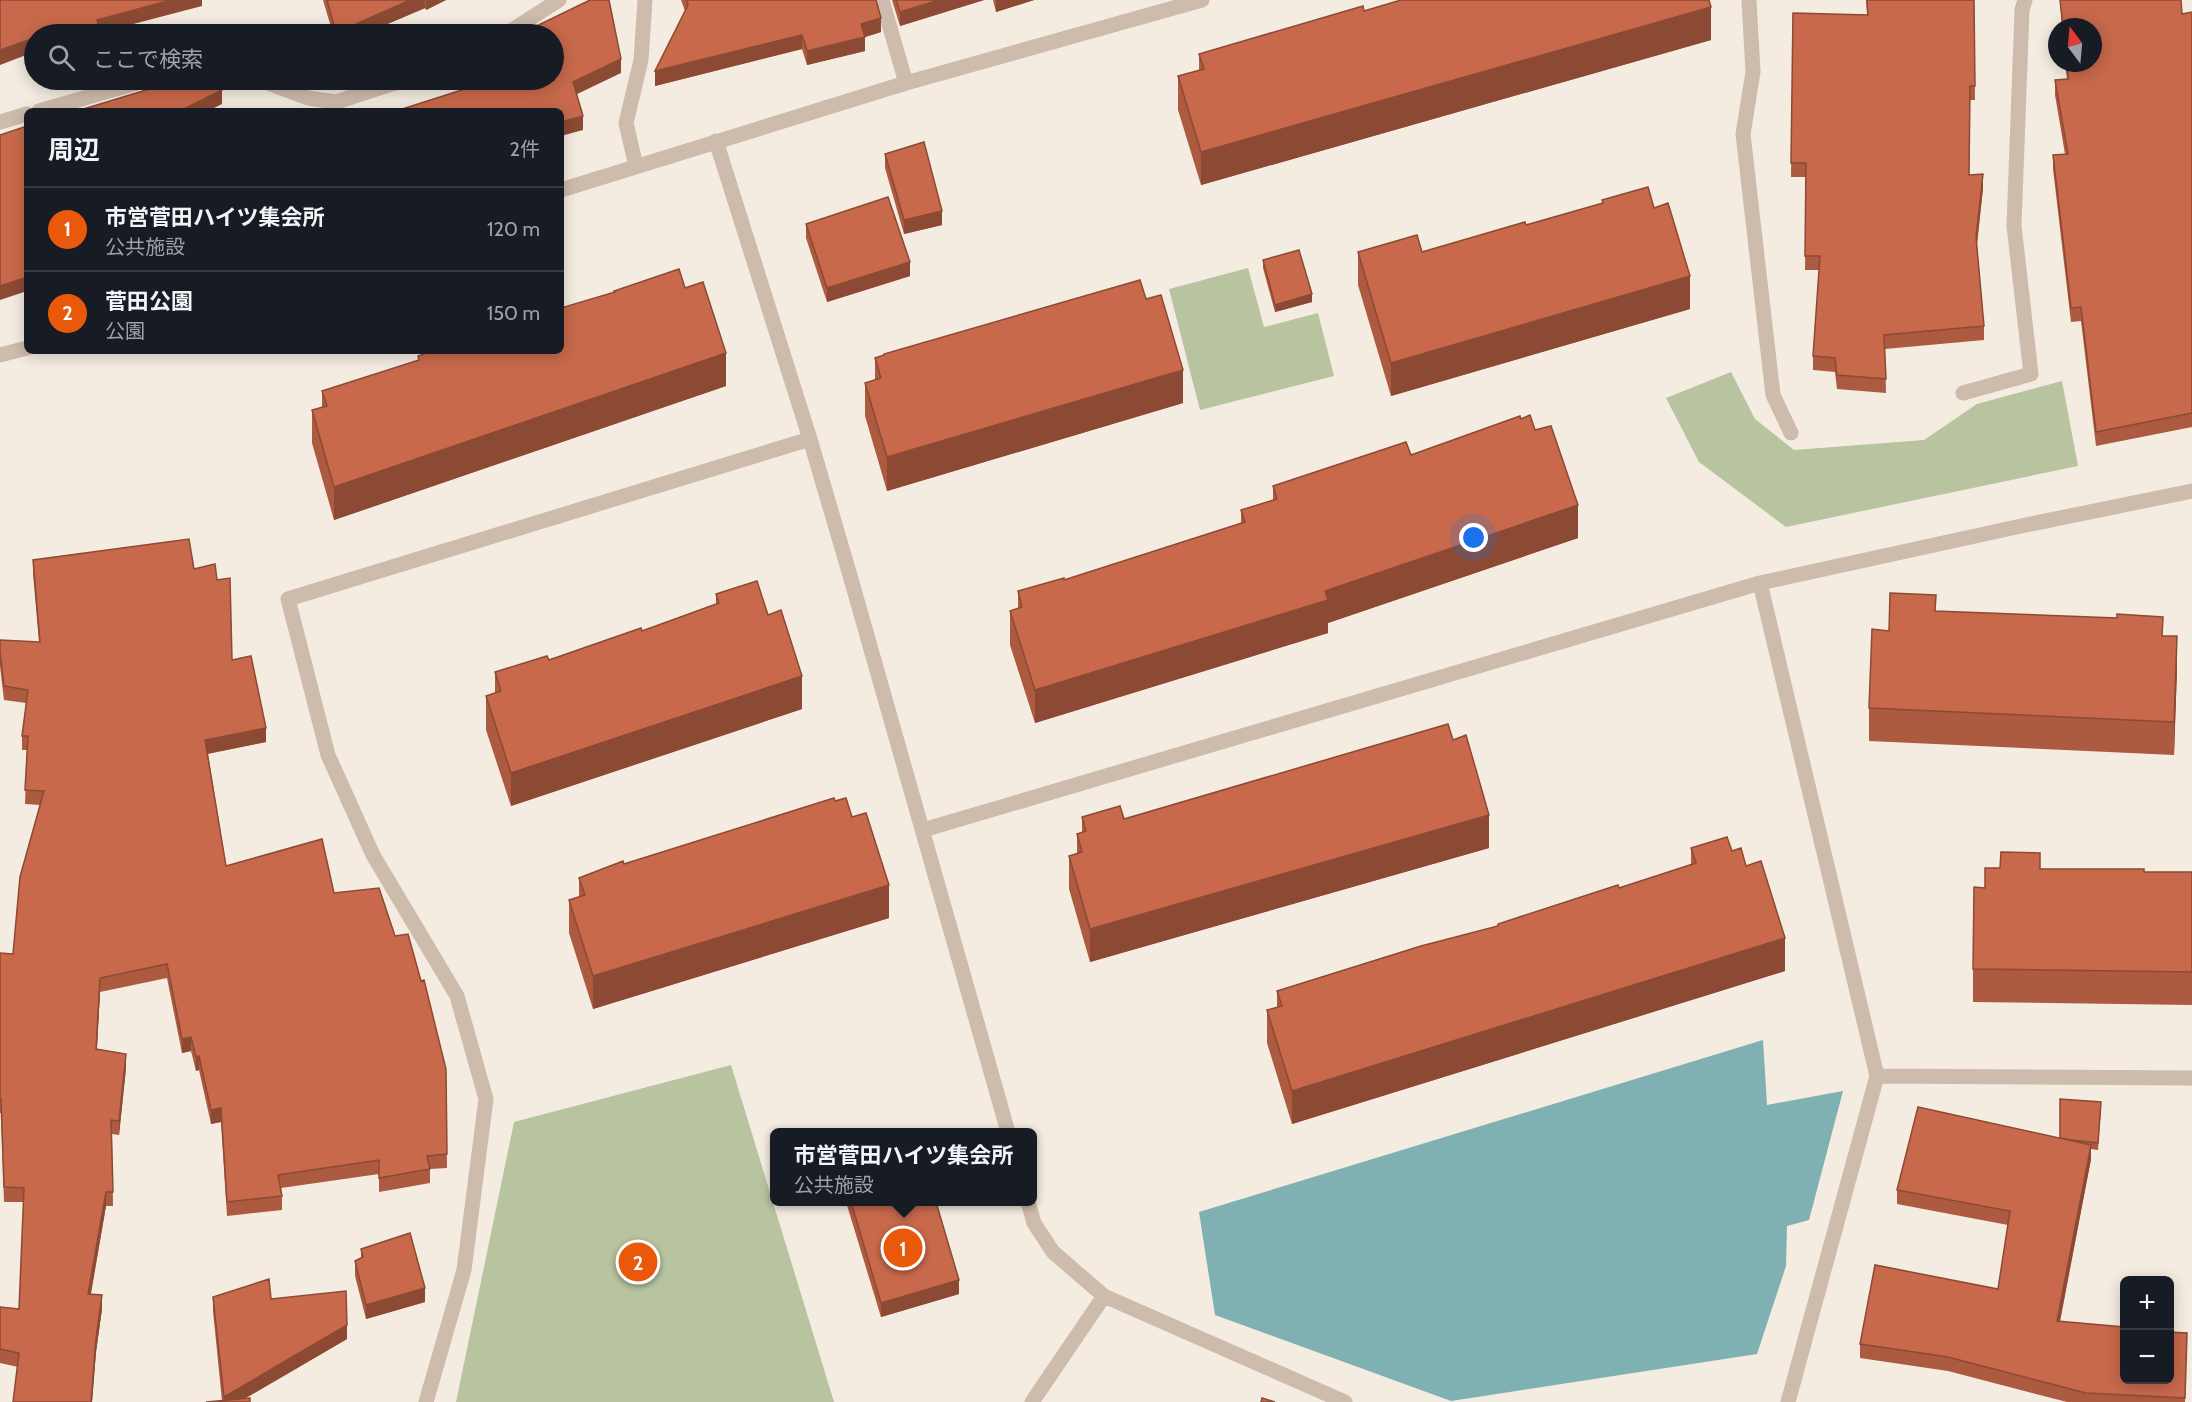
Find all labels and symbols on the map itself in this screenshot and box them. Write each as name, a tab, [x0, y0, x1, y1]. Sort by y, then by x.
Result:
north arrow	[2048, 18, 2102, 72]
your location	[1459, 523, 1488, 552]
pin: 1	[884, 1226, 922, 1270]
pin: 2	[618, 1240, 658, 1284]

